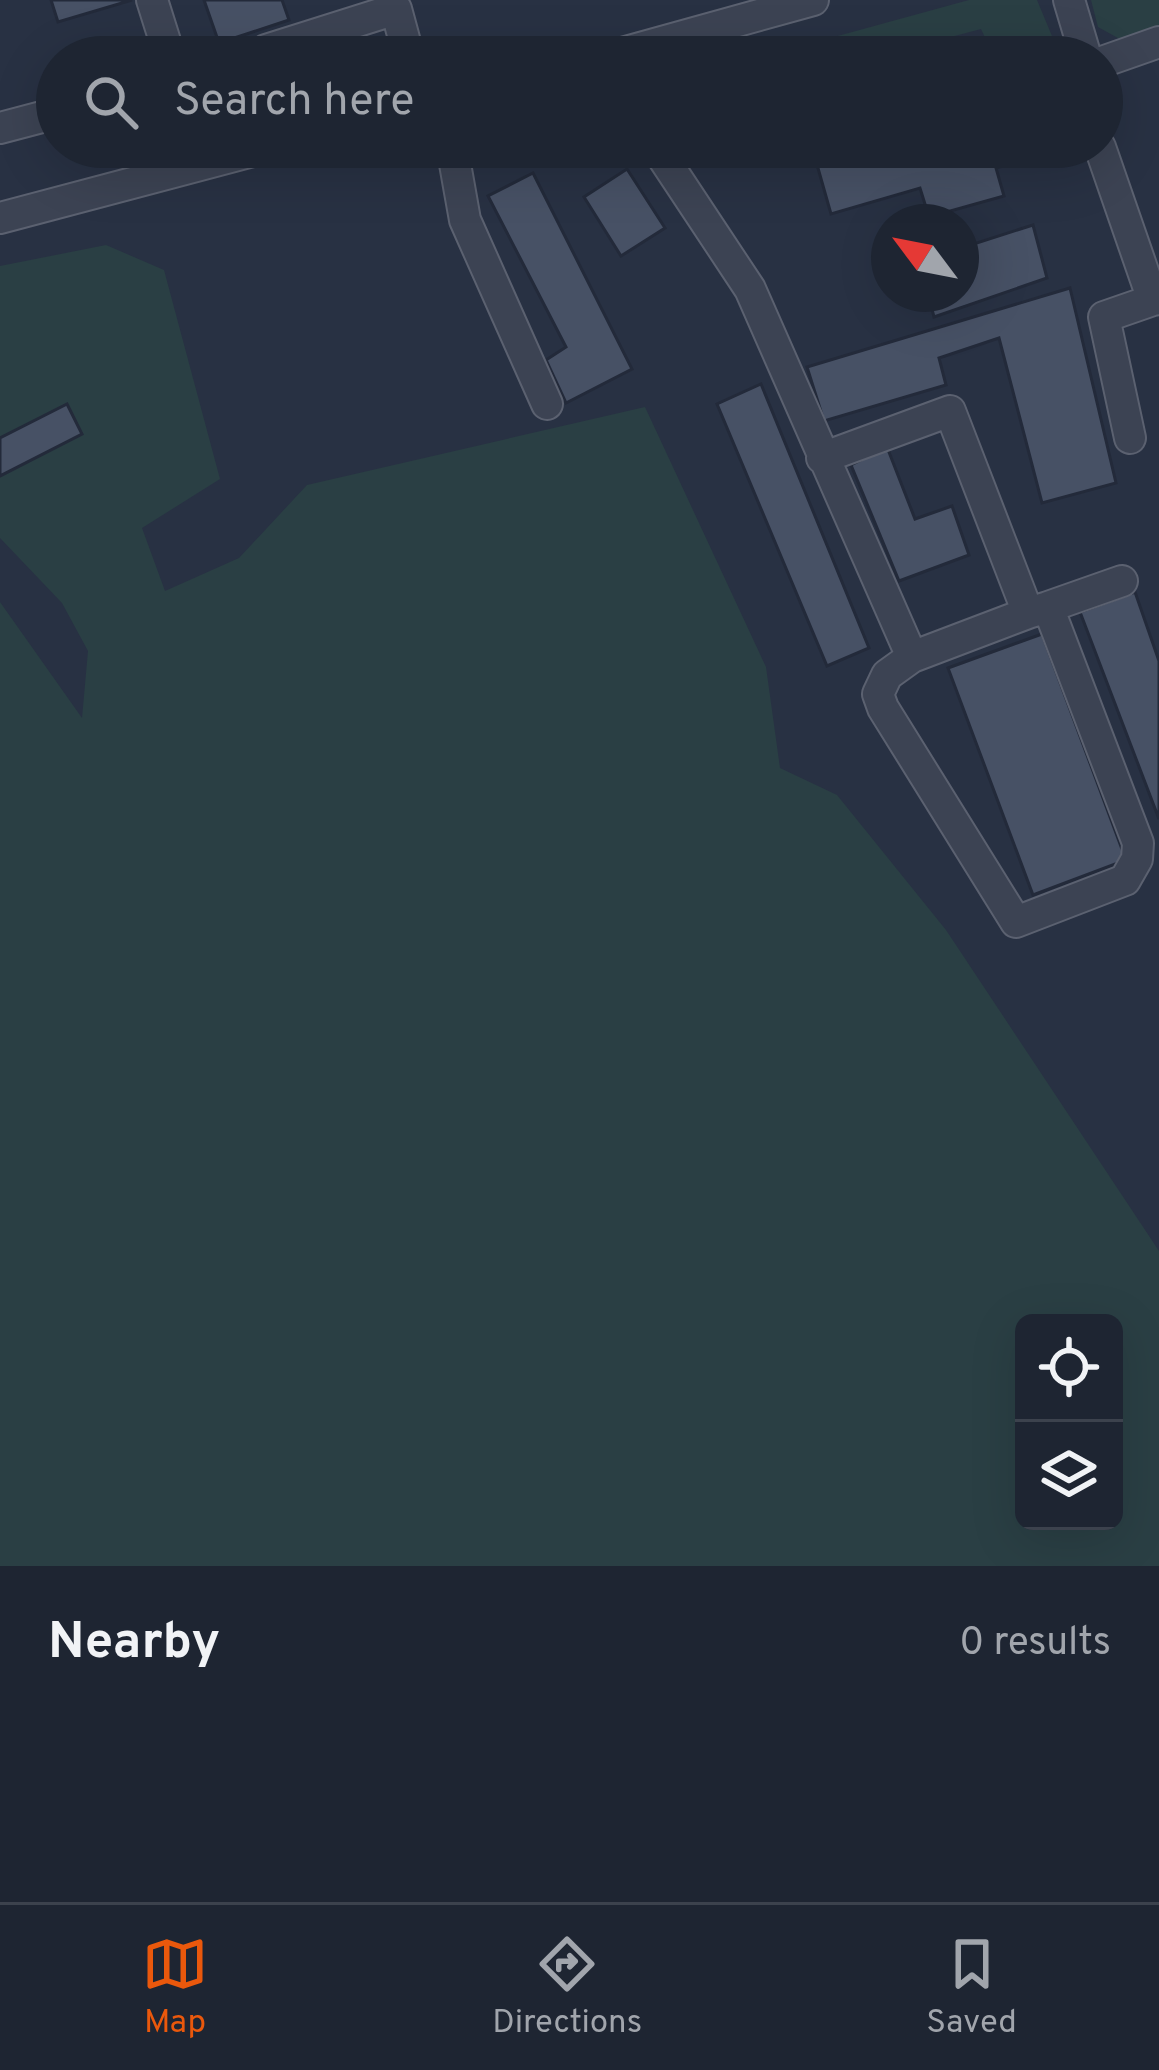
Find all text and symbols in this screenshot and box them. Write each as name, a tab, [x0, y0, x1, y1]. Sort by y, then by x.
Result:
search box	[36, 36, 1123, 168]
icon: search	[78, 69, 144, 135]
text: Search here	[174, 74, 414, 131]
north arrow	[871, 204, 979, 312]
map controls	[1015, 1314, 1123, 1530]
button: locate	[1015, 1314, 1123, 1422]
button: layers	[1015, 1422, 1123, 1530]
text: Nearby	[48, 1612, 220, 1677]
text: 0 results	[959, 1620, 1111, 1669]
tab: Map	[142, 1931, 208, 2045]
tab: Directions	[492, 1931, 642, 2045]
tab: Saved	[926, 1931, 1017, 2045]

